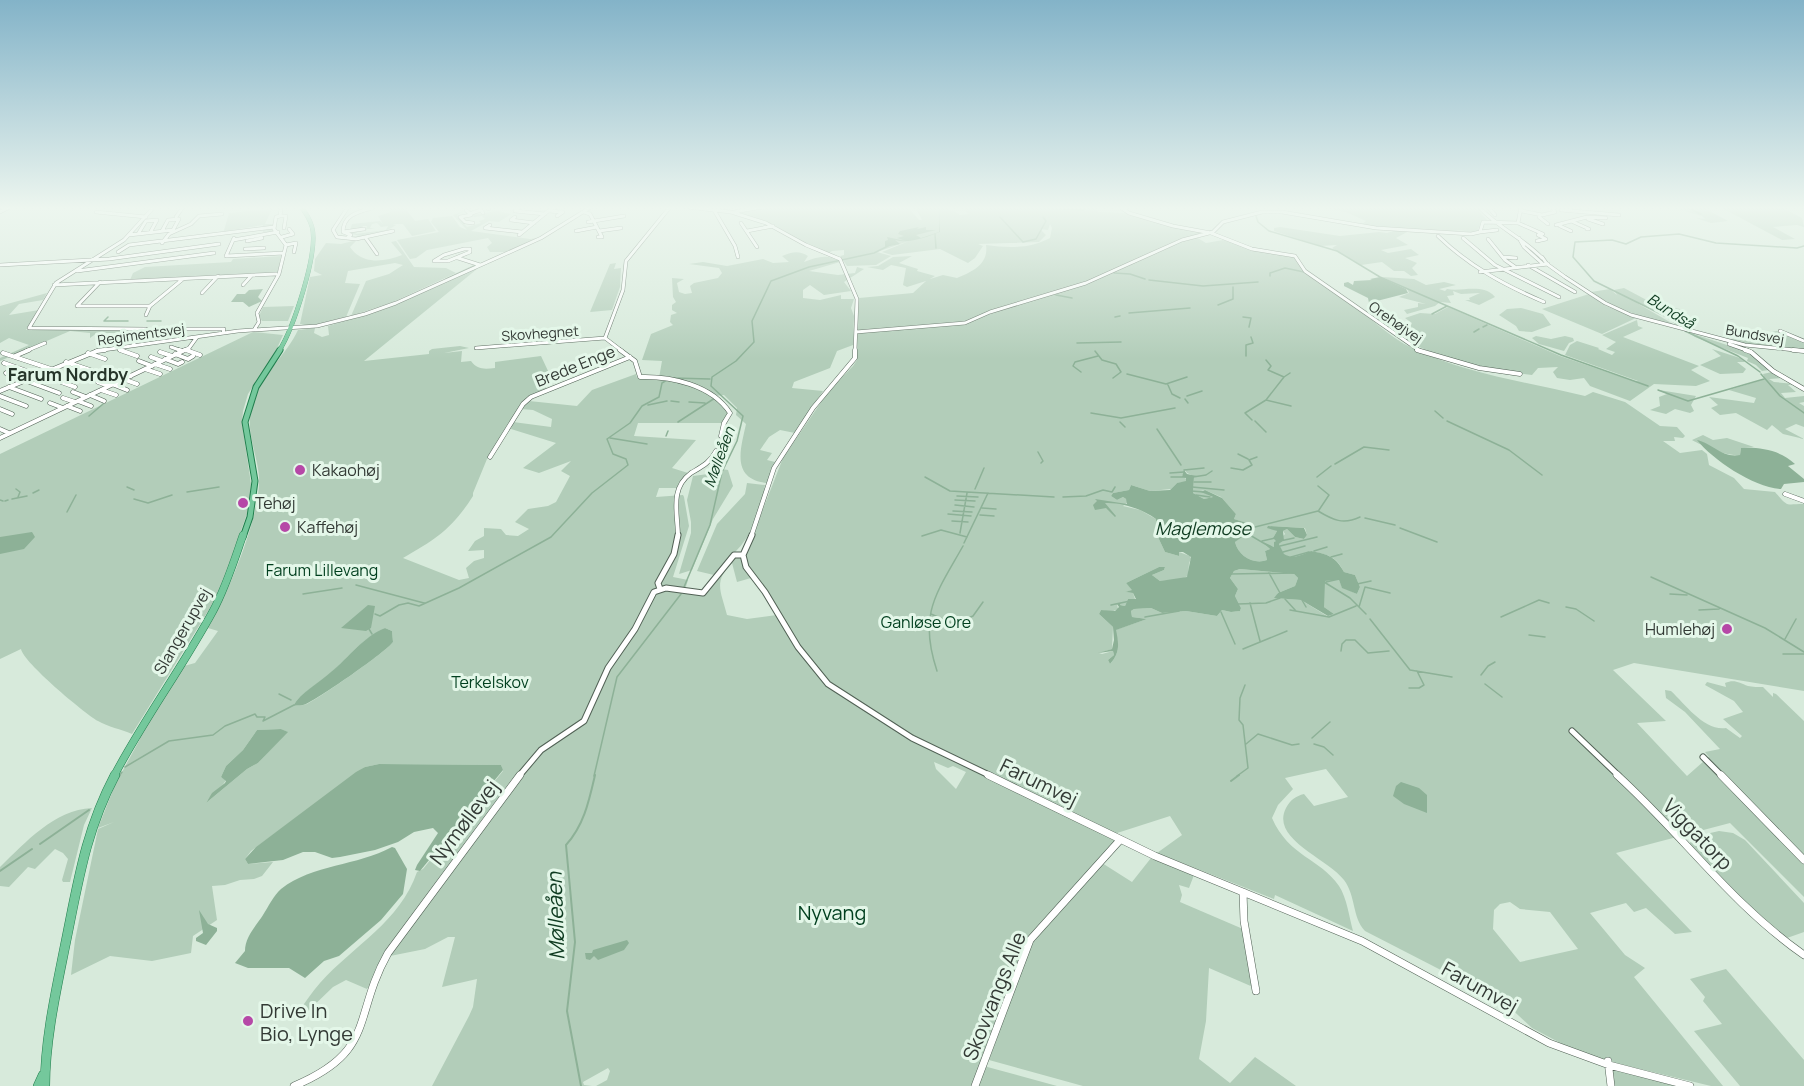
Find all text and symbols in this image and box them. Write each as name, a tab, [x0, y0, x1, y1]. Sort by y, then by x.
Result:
water label: Bundså	[1643, 288, 1699, 334]
street label: Orehøjvej	[1365, 296, 1427, 348]
street label: Regimentsvej	[96, 318, 186, 350]
street label: Bundsvej	[1724, 320, 1786, 348]
street label: Skovhegnet	[501, 321, 580, 345]
street label: Brede Enge	[532, 340, 618, 392]
district label: Farum Nordby	[8, 362, 128, 386]
water label: Mølleåen	[698, 423, 740, 490]
place label: Kakaohøj	[312, 459, 380, 481]
marker: Kakaohøj	[293, 463, 307, 477]
place label: Tehøj	[255, 492, 296, 514]
marker: Tehøj	[236, 496, 250, 510]
place label: Kaffehøj	[297, 516, 358, 538]
water label: Maglemose	[1155, 516, 1252, 540]
marker: Kaffehøj	[278, 520, 292, 534]
park label: Farum Lillevang	[266, 559, 378, 581]
street label: Slangerupvej	[148, 584, 216, 678]
park label: Ganløse Ore	[881, 611, 971, 633]
place label: Humlehøj	[1645, 618, 1715, 640]
marker: Humlehøj	[1720, 622, 1734, 636]
park label: Terkelskov	[451, 671, 529, 693]
street label: Farumvej	[996, 752, 1082, 812]
street label: Nymøllevej	[423, 774, 505, 870]
street label: Viggatorp	[1657, 792, 1739, 876]
water label: Mølleåen	[539, 870, 571, 960]
park label: Nyvang	[798, 899, 866, 926]
street label: Skovvangs Alle	[956, 928, 1032, 1064]
street label: Farumvej	[1437, 955, 1523, 1019]
place label: Drive In Bio, Lynge	[260, 997, 353, 1047]
marker: Drive In Bio, Lynge	[241, 1014, 255, 1028]

